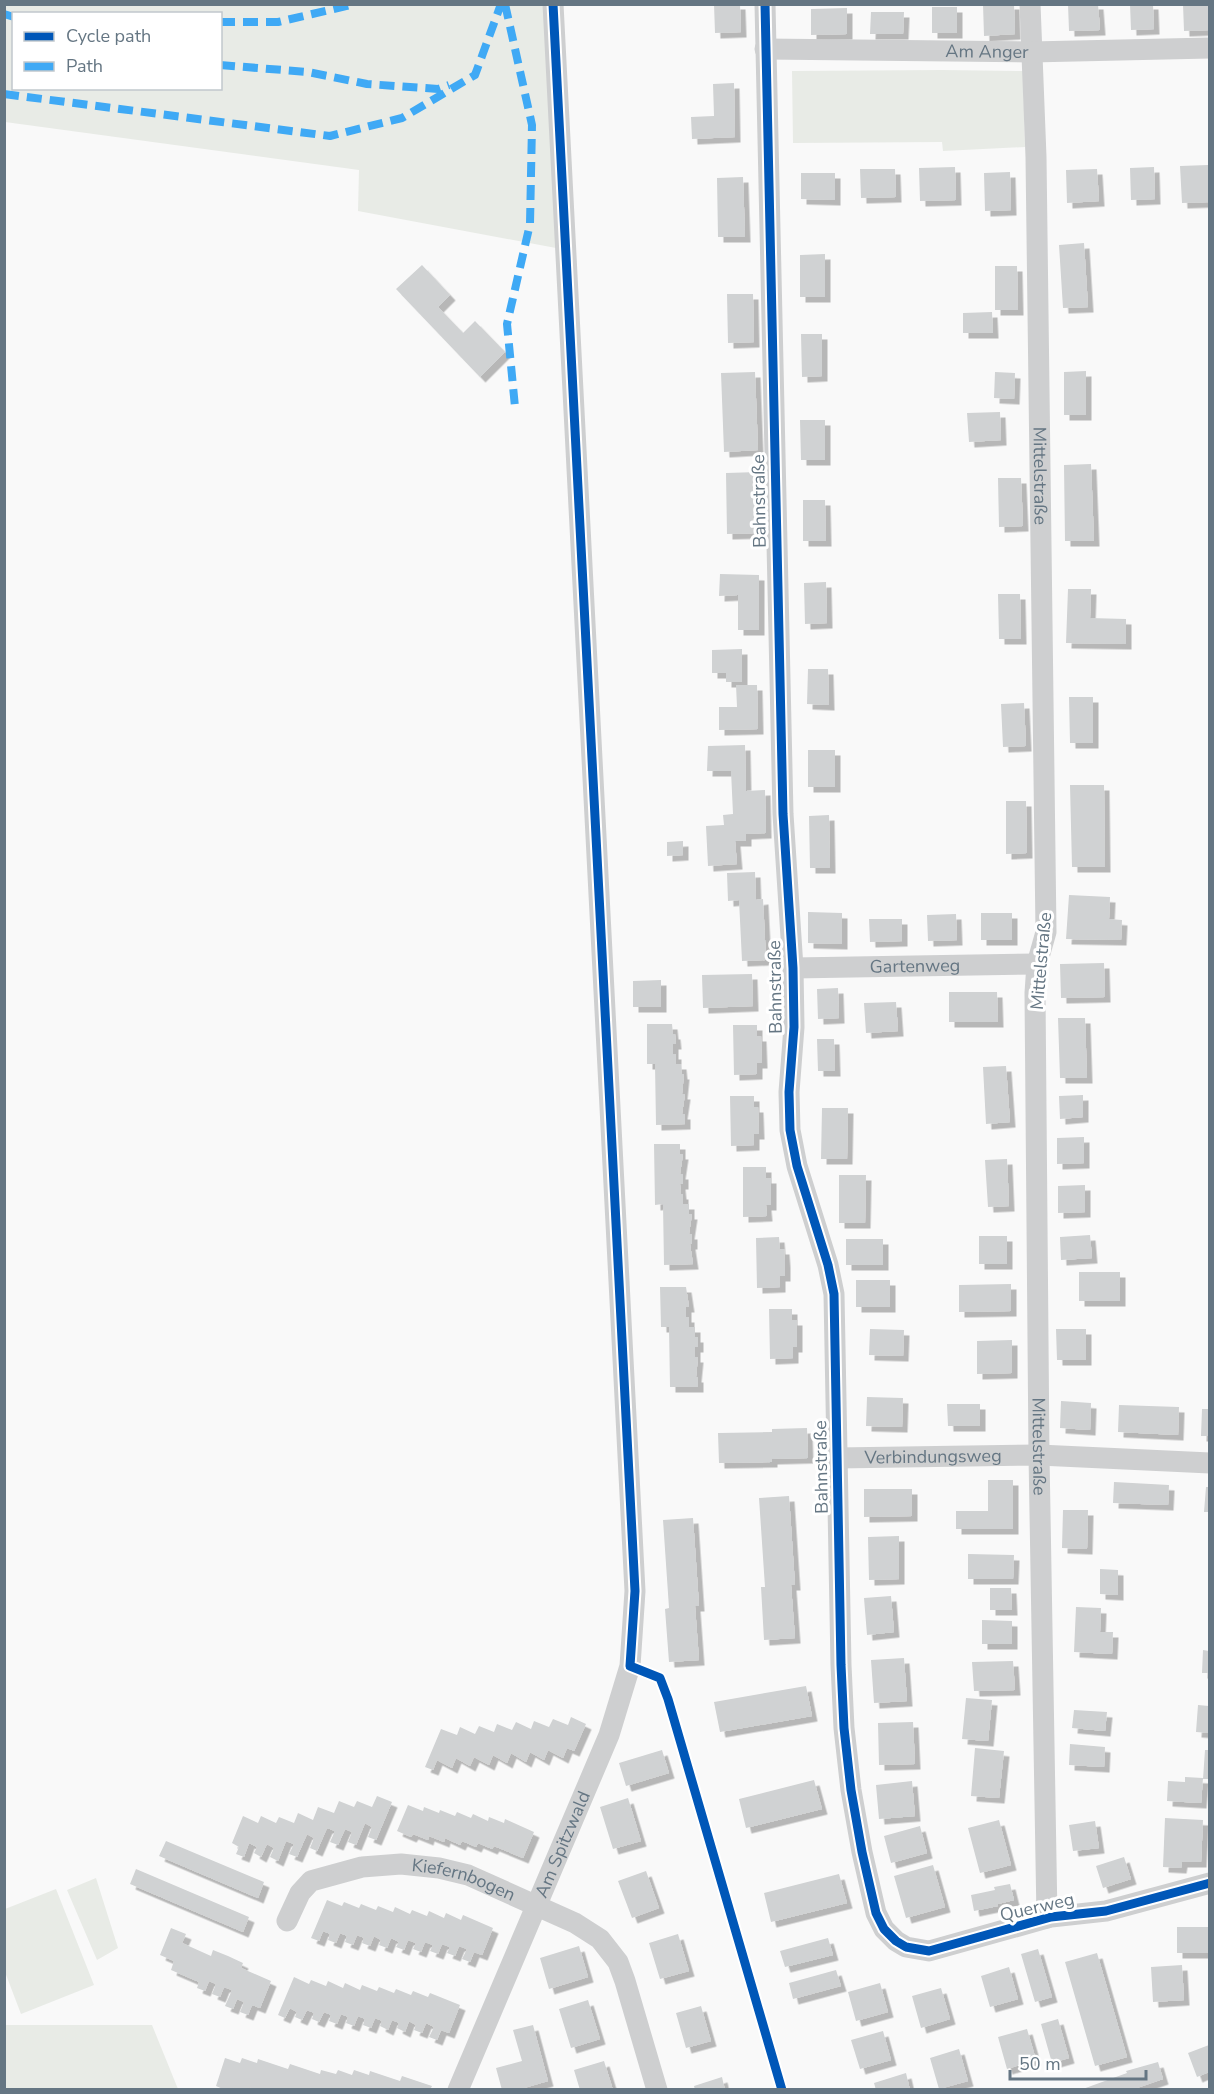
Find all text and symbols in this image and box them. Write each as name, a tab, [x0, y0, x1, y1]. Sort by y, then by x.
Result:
legend	[12, 12, 222, 90]
text: Cycle path	[66, 24, 151, 48]
street label: Am Anger	[945, 39, 1029, 64]
text: Path	[66, 54, 103, 78]
street label: Mittelstraße	[1027, 427, 1053, 525]
street label: Bahnstraße	[746, 454, 772, 548]
street label: Mittelstraße	[1025, 911, 1057, 1011]
street label: Bahnstraße	[762, 940, 788, 1034]
street label: Gartenweg	[869, 953, 960, 979]
street label: Mittelstraße	[1027, 1397, 1052, 1496]
street label: Bahnstraße	[808, 1420, 834, 1514]
street label: Verbindungsweg	[863, 1444, 1002, 1470]
street label: Am Spitzwald	[529, 1787, 596, 1901]
street label: Kiefernbogen	[411, 1853, 519, 1907]
street label: Querweg	[997, 1887, 1077, 1927]
scale bar	[1010, 2043, 1146, 2081]
text: 50 m	[1019, 2052, 1061, 2076]

